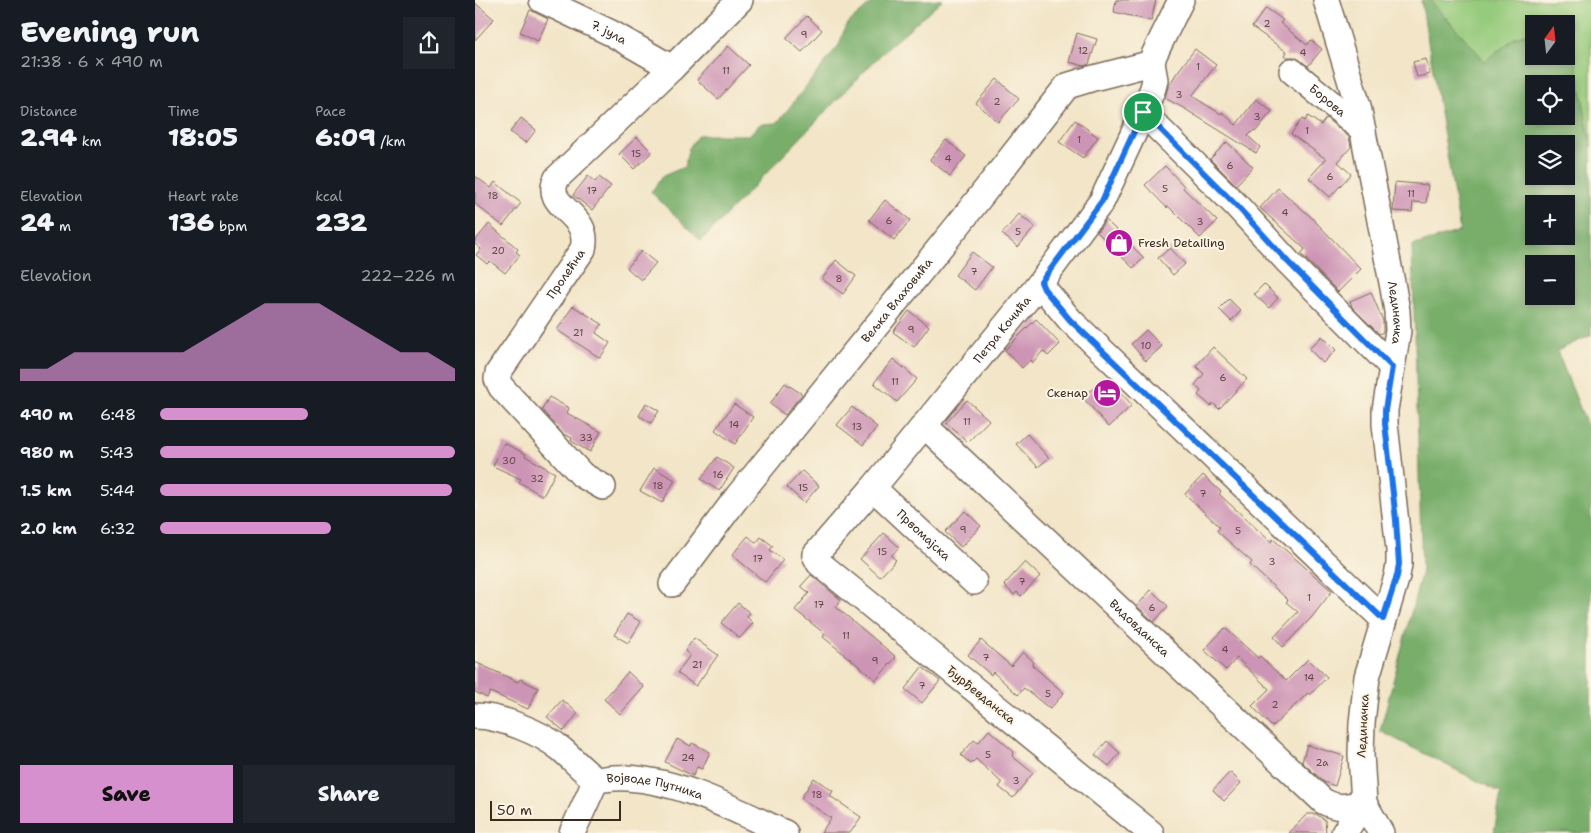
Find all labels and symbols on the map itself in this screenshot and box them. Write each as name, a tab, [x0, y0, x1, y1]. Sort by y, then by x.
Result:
north arrow	[1525, 15, 1575, 65]
street label: 7. јула	[588, 16, 630, 49]
house number: 2	[1264, 17, 1271, 30]
house number: 9	[801, 28, 808, 41]
house number: 12	[1078, 44, 1088, 57]
house number: 4	[1300, 46, 1307, 59]
house number: 1	[1196, 60, 1200, 73]
house number: 11	[722, 64, 730, 77]
street label: Борова	[1306, 81, 1349, 121]
house number: 3	[1176, 88, 1183, 101]
pin	[1122, 91, 1164, 133]
house number: 2	[994, 95, 1001, 108]
house number: 3	[1254, 110, 1261, 123]
house number: 1	[1305, 124, 1309, 137]
house number: 1	[1077, 133, 1081, 146]
house number: 15	[631, 147, 641, 160]
house number: 4	[945, 152, 952, 165]
house number: 6	[1227, 159, 1234, 172]
house number: 6	[1327, 170, 1334, 183]
house number: 5	[1162, 182, 1168, 195]
house number: 17	[587, 184, 597, 197]
house number: 11	[1407, 187, 1415, 200]
house number: 18	[487, 189, 499, 202]
house number: 4	[1282, 206, 1289, 219]
house number: 6	[886, 214, 893, 227]
house number: 3	[1197, 215, 1204, 228]
house number: 5	[1015, 225, 1021, 238]
shop icon: Fresh Detailing	[1104, 228, 1134, 258]
place label: Fresh Detailing	[1138, 235, 1225, 251]
house number: 20	[491, 244, 505, 257]
street label: Пролећна	[543, 245, 589, 302]
street label: Вељка Влаховића	[858, 254, 936, 346]
house number: 7	[971, 265, 978, 278]
house number: 8	[836, 272, 843, 285]
street label: Лединачка	[1384, 280, 1406, 346]
street label: Петра Кочића	[970, 292, 1035, 367]
house number: 9	[908, 323, 915, 336]
house number: 21	[573, 326, 583, 339]
house number: 10	[1141, 339, 1151, 352]
house number: 6	[1220, 371, 1227, 384]
house number: 11	[891, 375, 899, 388]
hotel icon: Скенар	[1092, 378, 1122, 408]
place label: Скенар	[1047, 385, 1088, 401]
house number: 11	[963, 415, 971, 428]
house number: 14	[729, 418, 739, 431]
house number: 13	[852, 420, 862, 433]
house number: 33	[579, 431, 593, 444]
house number: 30	[502, 454, 516, 467]
house number: 16	[713, 468, 723, 481]
house number: 32	[530, 472, 544, 485]
house number: 18	[652, 479, 664, 492]
house number: 15	[798, 481, 808, 494]
house number: 7	[1200, 487, 1207, 500]
street label: Првомајска	[893, 506, 954, 564]
house number: 9	[960, 523, 967, 536]
house number: 5	[1235, 524, 1241, 537]
house number: 15	[877, 545, 887, 558]
house number: 17	[753, 552, 763, 565]
house number: 3	[1269, 555, 1276, 568]
house number: 7	[1019, 575, 1026, 588]
house number: 1	[1307, 591, 1311, 604]
street label: Видовданска	[1106, 596, 1173, 661]
house number: 17	[814, 598, 824, 611]
house number: 6	[1149, 601, 1156, 614]
house number: 11	[842, 629, 850, 642]
house number: 4	[1222, 643, 1229, 656]
house number: 7	[983, 651, 990, 664]
house number: 9	[872, 654, 879, 667]
house number: 21	[692, 658, 702, 671]
street label: Ђурђевданска	[943, 662, 1019, 728]
house number: 14	[1304, 671, 1314, 684]
house number: 7	[919, 679, 926, 692]
house number: 5	[1045, 687, 1051, 700]
street label: Лединачка	[1353, 693, 1373, 758]
house number: 2	[1272, 698, 1279, 711]
house number: 5	[985, 748, 991, 761]
house number: 24	[681, 751, 695, 764]
house number: 2a	[1316, 756, 1329, 769]
street label: Војводе Путника	[606, 770, 706, 804]
house number: 3	[1013, 774, 1020, 787]
house number: 18	[811, 788, 823, 801]
scale bar	[490, 798, 621, 821]

